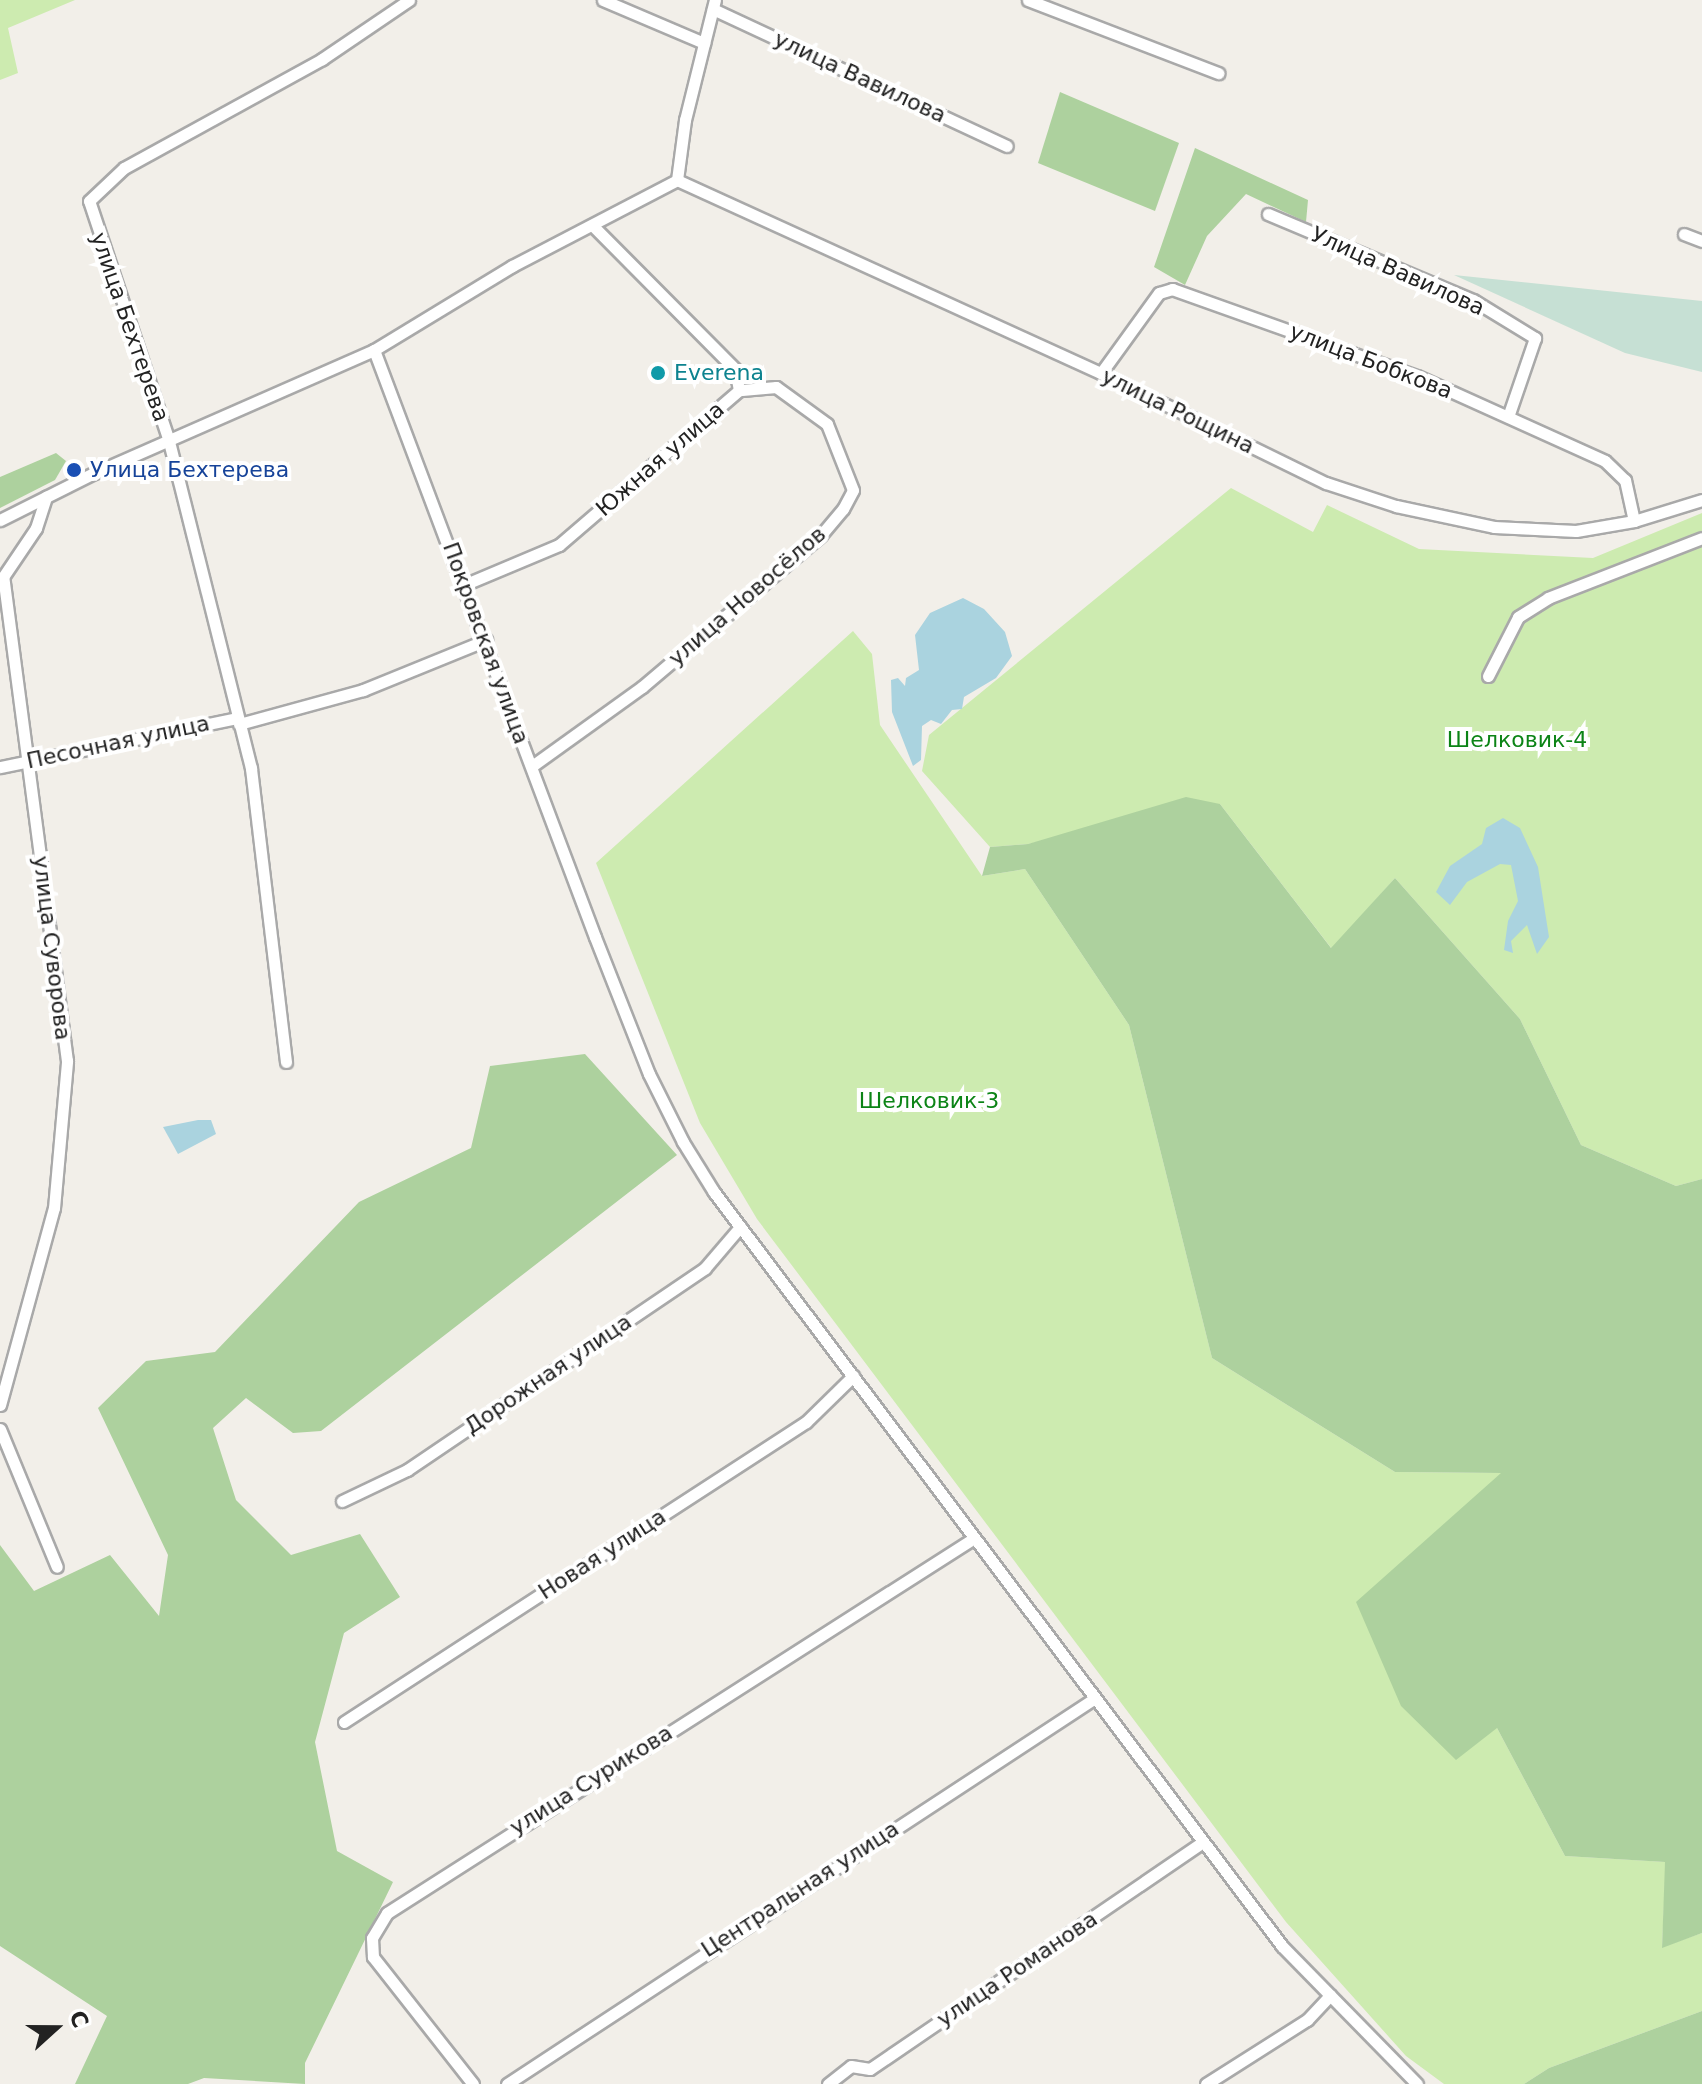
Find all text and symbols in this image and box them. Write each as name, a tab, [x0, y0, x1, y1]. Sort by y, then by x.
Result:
street label: улица Вавилова	[770, 26, 950, 128]
street label: Улица Вавилова	[1307, 221, 1489, 321]
street label: улица Бехтерева	[85, 229, 175, 425]
street label: улица Бобкова	[1286, 318, 1456, 404]
place label: Everena	[674, 360, 764, 386]
street label: улица Рощина	[1097, 363, 1259, 459]
marker: Everena	[649, 364, 667, 382]
street label: Южная улица	[590, 396, 730, 522]
place label: Улица Бехтерева	[90, 457, 289, 483]
marker: Улица Бехтерева	[65, 461, 83, 479]
street label: улица Новосёлов	[663, 521, 831, 671]
street label: Покровская улица	[437, 539, 535, 747]
street label: Песочная улица	[24, 710, 212, 774]
park label: Шелковик-4	[1447, 727, 1587, 753]
street label: улица Суворова	[28, 854, 76, 1042]
park label: Шелковик-3	[859, 1088, 999, 1114]
street label: Дорожная улица	[459, 1308, 637, 1440]
street label: Новая улица	[533, 1503, 671, 1605]
street label: улица Сурикова	[505, 1719, 677, 1841]
street label: Центральная улица	[696, 1815, 904, 1963]
street label: улица Романова	[932, 1906, 1102, 2032]
north arrow	[16, 1988, 96, 2068]
text: С	[64, 2007, 93, 2031]

